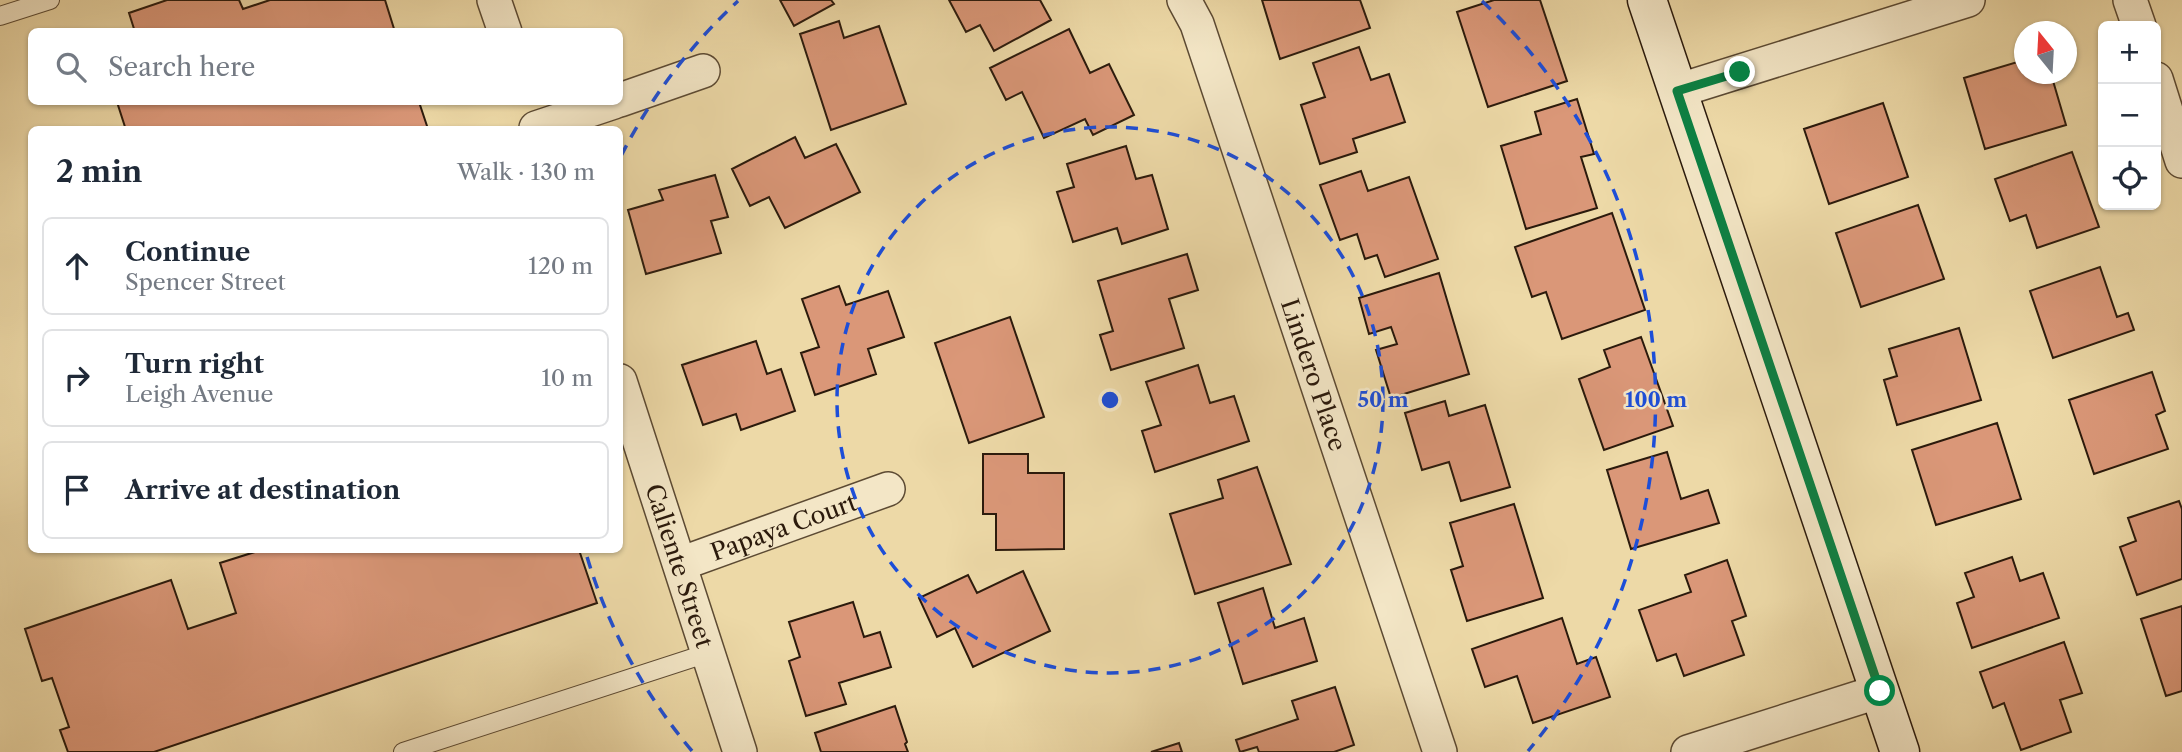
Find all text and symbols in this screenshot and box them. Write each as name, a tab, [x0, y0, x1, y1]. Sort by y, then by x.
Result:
north arrow	[2014, 21, 2077, 84]
map controls	[2098, 21, 2161, 210]
button: +	[2098, 21, 2161, 84]
search box	[28, 28, 623, 105]
icon: search	[52, 48, 90, 86]
text: Search here	[108, 51, 255, 83]
route end	[1724, 56, 1755, 87]
button: −	[2098, 84, 2161, 147]
button: locate	[2098, 147, 2161, 210]
text: 2 min	[56, 153, 142, 190]
text: Walk · 130 m	[457, 158, 595, 186]
text: Continue	[125, 236, 250, 268]
icon: ahead	[58, 247, 96, 285]
text: 120 m	[528, 252, 593, 280]
text: Spencer Street	[125, 268, 286, 296]
street label: Lindero Place	[1275, 295, 1353, 455]
text: Turn right	[125, 348, 264, 380]
icon: right	[58, 359, 96, 397]
text: 10 m	[541, 364, 593, 392]
text: Leigh Avenue	[125, 380, 273, 408]
text: 50 m	[1357, 387, 1409, 412]
text: 100 m	[1625, 387, 1687, 412]
centre of rings	[1098, 388, 1122, 412]
icon: arrive	[58, 471, 96, 509]
text: Arrive at destination	[125, 474, 400, 506]
street label: Caliente Street	[640, 480, 720, 652]
street label: Papaya Court	[707, 487, 861, 566]
route start	[1864, 675, 1895, 706]

